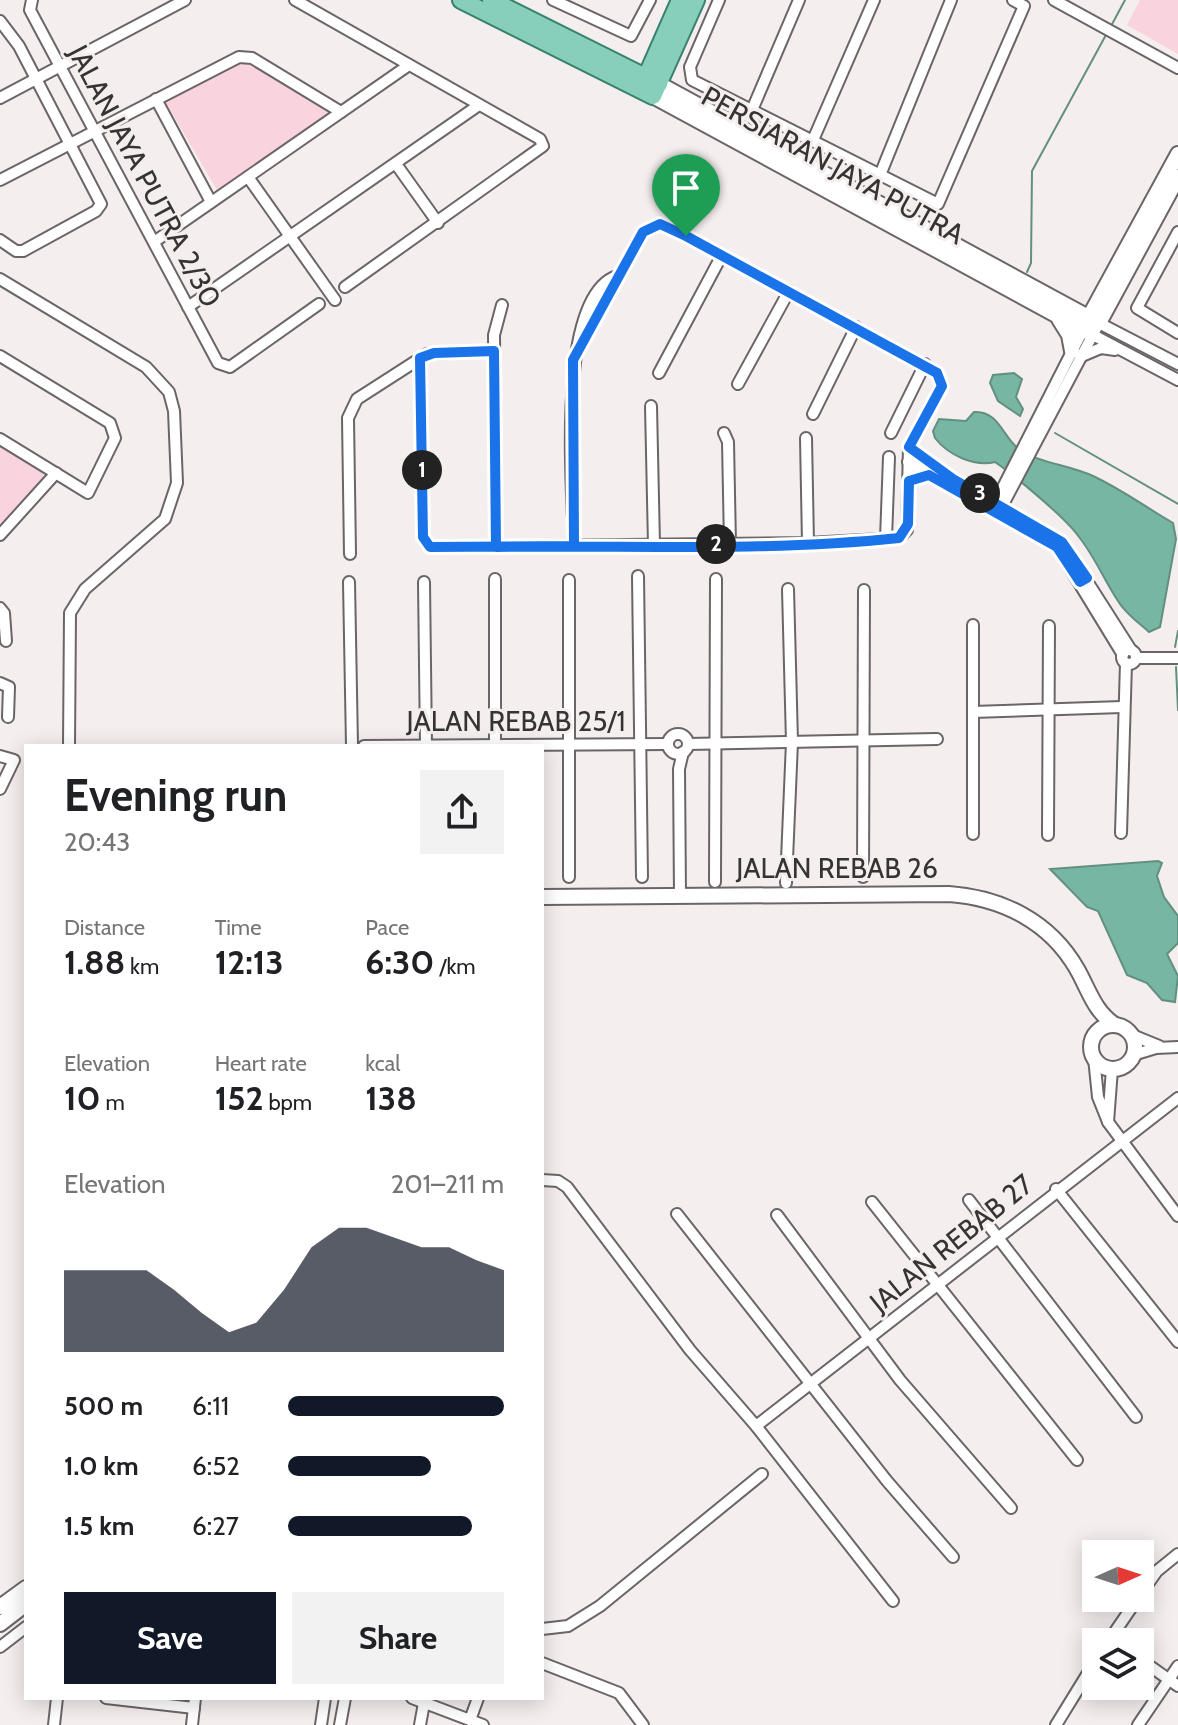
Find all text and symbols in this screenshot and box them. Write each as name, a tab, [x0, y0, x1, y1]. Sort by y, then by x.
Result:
street label: JALAN JAYA PUTRA 2/30	[61, 38, 229, 313]
street label: PERSIARAN JAYA PUTRA	[696, 79, 971, 252]
pin	[652, 154, 720, 236]
icon: arrive	[664, 166, 708, 210]
pin: 1	[402, 450, 442, 490]
text: 1	[418, 456, 426, 483]
pin: 3	[960, 473, 1000, 513]
text: 3	[974, 479, 986, 506]
pin: 2	[696, 524, 736, 564]
text: 2	[710, 530, 722, 557]
street label: JALAN REBAB 25/1	[405, 704, 626, 738]
text: Evening run	[64, 769, 287, 822]
button: share	[420, 770, 504, 854]
text: 20:43	[64, 826, 130, 858]
street label: JALAN REBAB 26	[735, 851, 938, 885]
text: Distance	[64, 914, 145, 941]
text: Time	[215, 914, 261, 941]
text: Pace	[365, 914, 409, 941]
text: 1.88	[64, 941, 125, 983]
text: 12:13	[215, 941, 284, 983]
text: 6:30	[365, 941, 434, 983]
text: km	[125, 953, 159, 980]
text: /km	[434, 953, 476, 980]
text: Elevation	[64, 1050, 150, 1077]
text: Heart rate	[215, 1050, 307, 1077]
text: kcal	[365, 1050, 400, 1077]
text: 10	[64, 1077, 101, 1119]
text: 152	[215, 1077, 263, 1119]
text: 138	[365, 1077, 417, 1119]
text: m	[101, 1089, 125, 1116]
text: bpm	[263, 1089, 312, 1116]
street label: JALAN REBAB 27	[862, 1167, 1039, 1320]
text: Elevation	[64, 1168, 166, 1200]
text: 201–211 m	[391, 1168, 504, 1200]
text: 500 m	[64, 1390, 143, 1422]
text: 6:11	[192, 1390, 229, 1422]
text: 1.0 km	[64, 1450, 139, 1482]
text: 6:52	[192, 1450, 240, 1482]
text: 1.5 km	[64, 1510, 134, 1542]
text: 6:27	[192, 1510, 239, 1542]
north arrow	[1082, 1540, 1154, 1612]
map controls	[1082, 1540, 1154, 1700]
button: Save	[64, 1592, 276, 1684]
button: Share	[292, 1592, 504, 1684]
button: layers	[1082, 1628, 1154, 1700]

